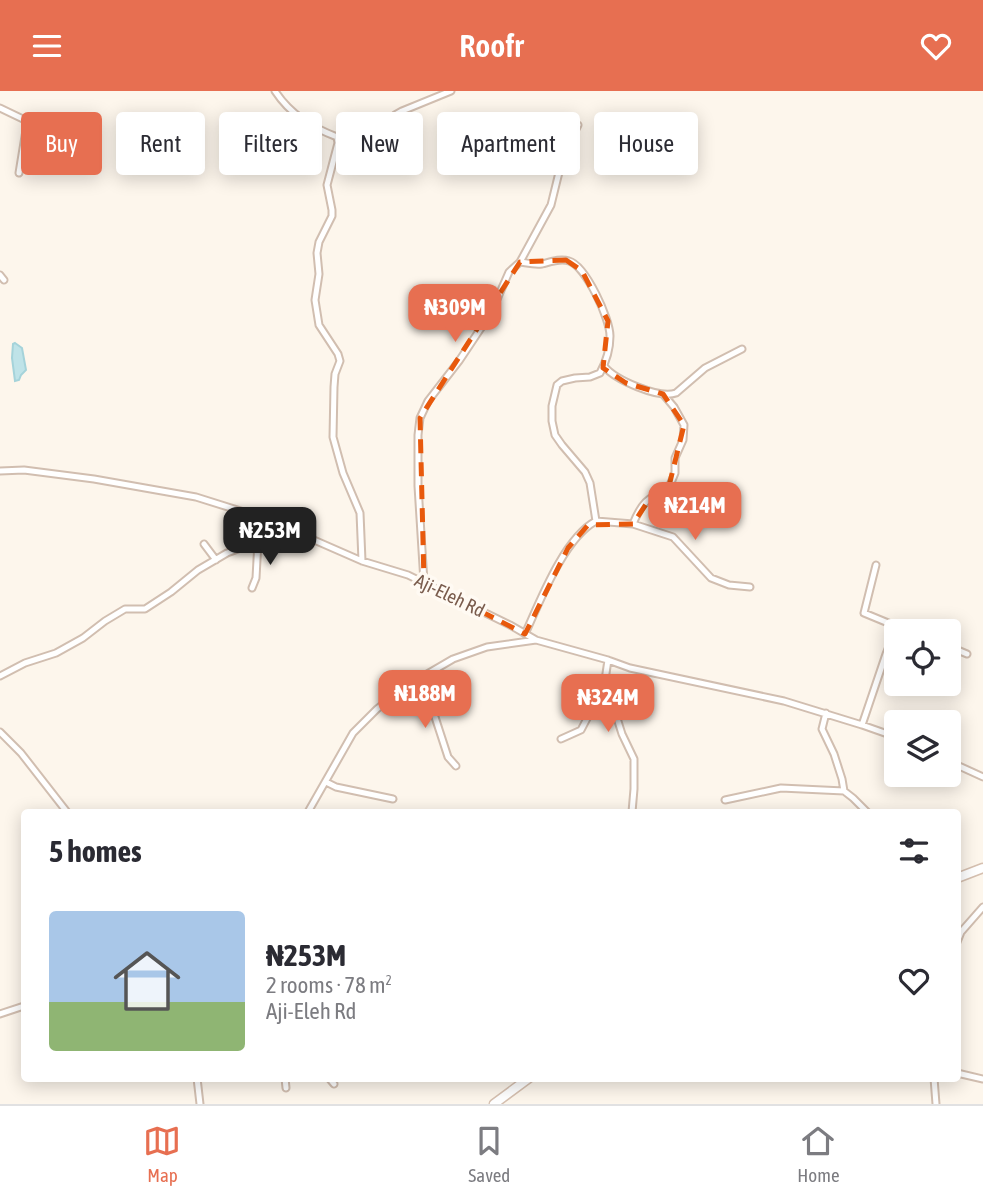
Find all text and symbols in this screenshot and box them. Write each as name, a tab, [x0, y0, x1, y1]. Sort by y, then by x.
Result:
icon: menu	[28, 27, 66, 65]
text: Roofr	[459, 27, 524, 64]
icon: heart	[917, 27, 955, 65]
chip: Buy	[21, 112, 102, 175]
chip: Rent	[116, 112, 205, 175]
chip: Filters	[219, 112, 322, 175]
chip: New	[336, 112, 423, 175]
chip: Apartment	[437, 112, 580, 175]
chip: House	[594, 112, 698, 175]
pin: ₦309M	[406, 285, 504, 344]
text: ₦309M	[424, 294, 486, 320]
pin: ₦214M	[646, 483, 744, 542]
text: ₦214M	[664, 492, 726, 518]
pin: ₦253M	[221, 507, 319, 567]
text: ₦253M	[239, 517, 301, 543]
street label: Aji-Eleh Rd	[412, 569, 488, 621]
map controls	[884, 619, 961, 787]
button: locate	[884, 619, 961, 696]
pin: ₦188M	[376, 671, 474, 730]
pin: ₦324M	[559, 675, 657, 734]
text: ₦188M	[394, 680, 456, 706]
text: ₦324M	[577, 684, 639, 710]
button: layers	[884, 710, 961, 787]
icon: filters	[895, 832, 933, 870]
text: 5 homes	[49, 834, 142, 868]
text: ₦253M	[266, 938, 346, 972]
icon: home	[105, 939, 189, 1023]
icon: heart	[895, 962, 933, 1000]
text: 2 rooms · 78 m²	[266, 972, 392, 998]
text: Aji-Eleh Rd	[266, 998, 356, 1024]
tab: Map	[143, 1122, 181, 1186]
tab: Saved	[468, 1122, 510, 1186]
tab: Home	[797, 1122, 840, 1186]

